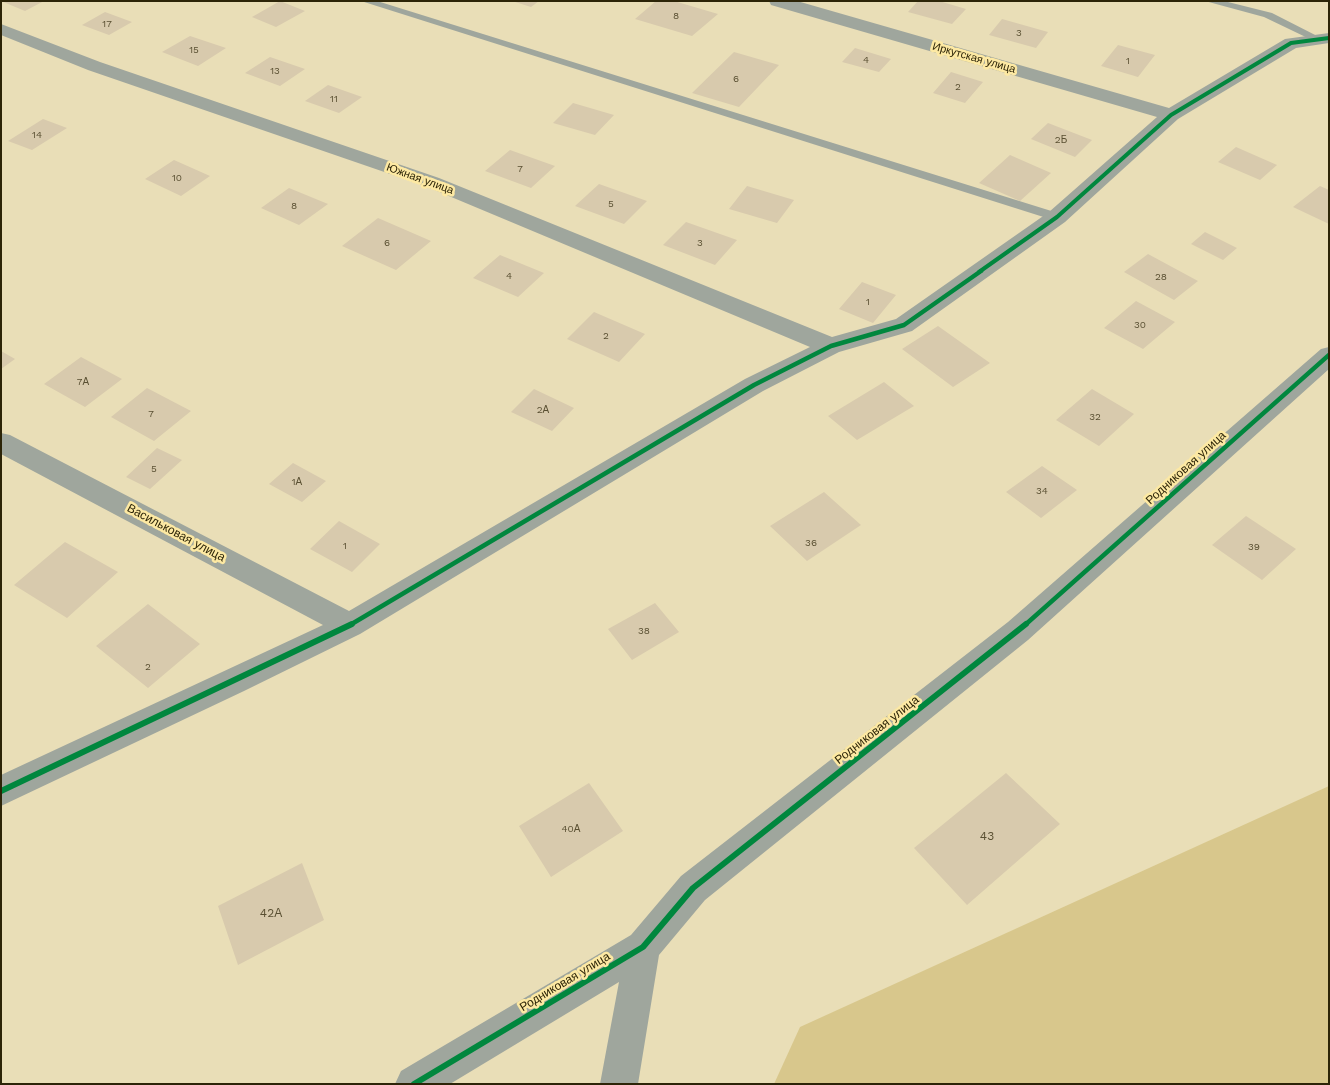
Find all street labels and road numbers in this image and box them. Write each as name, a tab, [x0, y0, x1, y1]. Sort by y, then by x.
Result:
street label: Иркутская улица	[931, 40, 1017, 76]
street label: Южная улица	[385, 161, 455, 197]
street label: Родниковая улица	[1143, 428, 1229, 508]
street label: Васильковая улица	[124, 501, 228, 565]
street label: Родниковая улица	[832, 693, 922, 767]
street label: Родниковая улица	[517, 949, 613, 1015]

